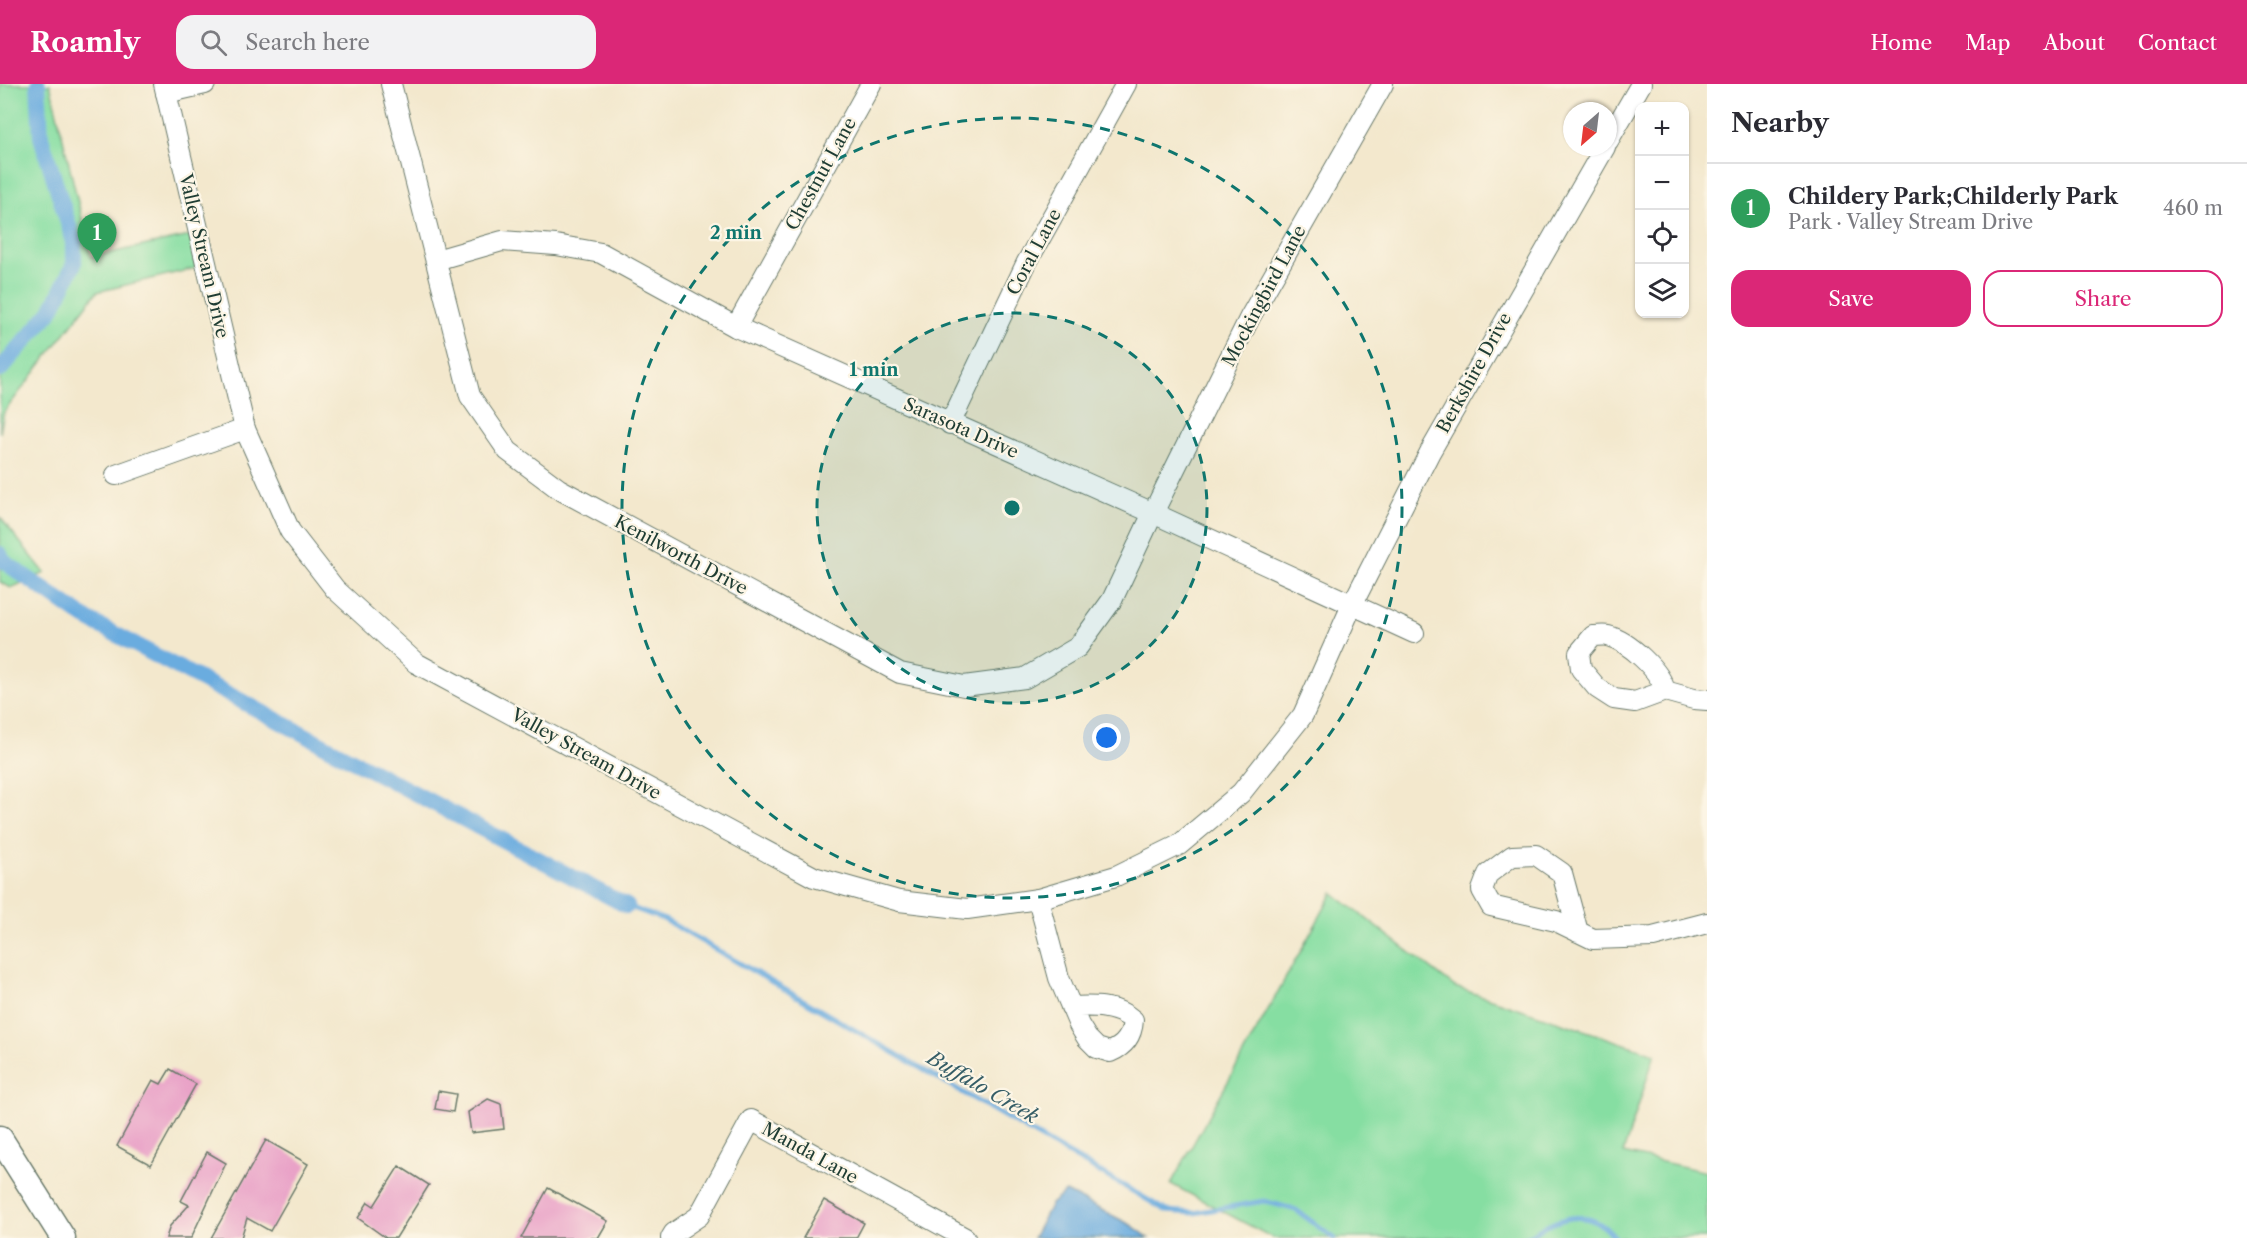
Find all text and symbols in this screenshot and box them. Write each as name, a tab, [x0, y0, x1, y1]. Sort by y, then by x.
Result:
search box	[176, 15, 596, 69]
text: Roamly	[30, 25, 140, 59]
icon: search	[197, 26, 230, 59]
text: Search here	[245, 29, 370, 56]
text: Home	[1871, 30, 1932, 55]
text: Map	[1965, 30, 2010, 55]
text: About	[2043, 30, 2105, 55]
text: Contact	[2138, 30, 2217, 55]
north arrow	[1563, 102, 1617, 156]
map controls	[1635, 102, 1689, 318]
button: +	[1635, 102, 1689, 156]
text: Nearby	[1731, 107, 1829, 139]
street label: Chestnut Lane	[781, 114, 861, 234]
button: −	[1635, 156, 1689, 210]
street label: Valley Stream Drive	[174, 171, 234, 340]
text: Childery Park;Childerly Park	[1788, 183, 2118, 210]
text: 1	[1746, 196, 1755, 220]
text: 460 m	[2163, 196, 2223, 220]
street label: Coral Lane	[1002, 205, 1066, 299]
button: locate	[1635, 210, 1689, 264]
text: Park · Valley Stream Drive	[1788, 210, 2033, 234]
pin: 1	[78, 214, 116, 263]
text: 2 min	[710, 222, 763, 244]
street label: Mockingbird Lane	[1217, 222, 1311, 370]
button: layers	[1635, 264, 1689, 318]
button: Save	[1731, 270, 1971, 327]
button: Share	[1983, 270, 2223, 327]
street label: Berkshire Drive	[1432, 309, 1516, 437]
text: 1 min	[849, 359, 899, 381]
street label: Sarasota Drive	[900, 393, 1022, 463]
centre of rings	[1002, 498, 1022, 518]
street label: Kenilworth Drive	[611, 511, 751, 599]
street label: Valley Stream Drive	[506, 703, 665, 804]
your location	[1092, 723, 1121, 752]
water label: Buffalo Creek	[921, 1045, 1043, 1129]
street label: Manda Lane	[758, 1118, 862, 1188]

